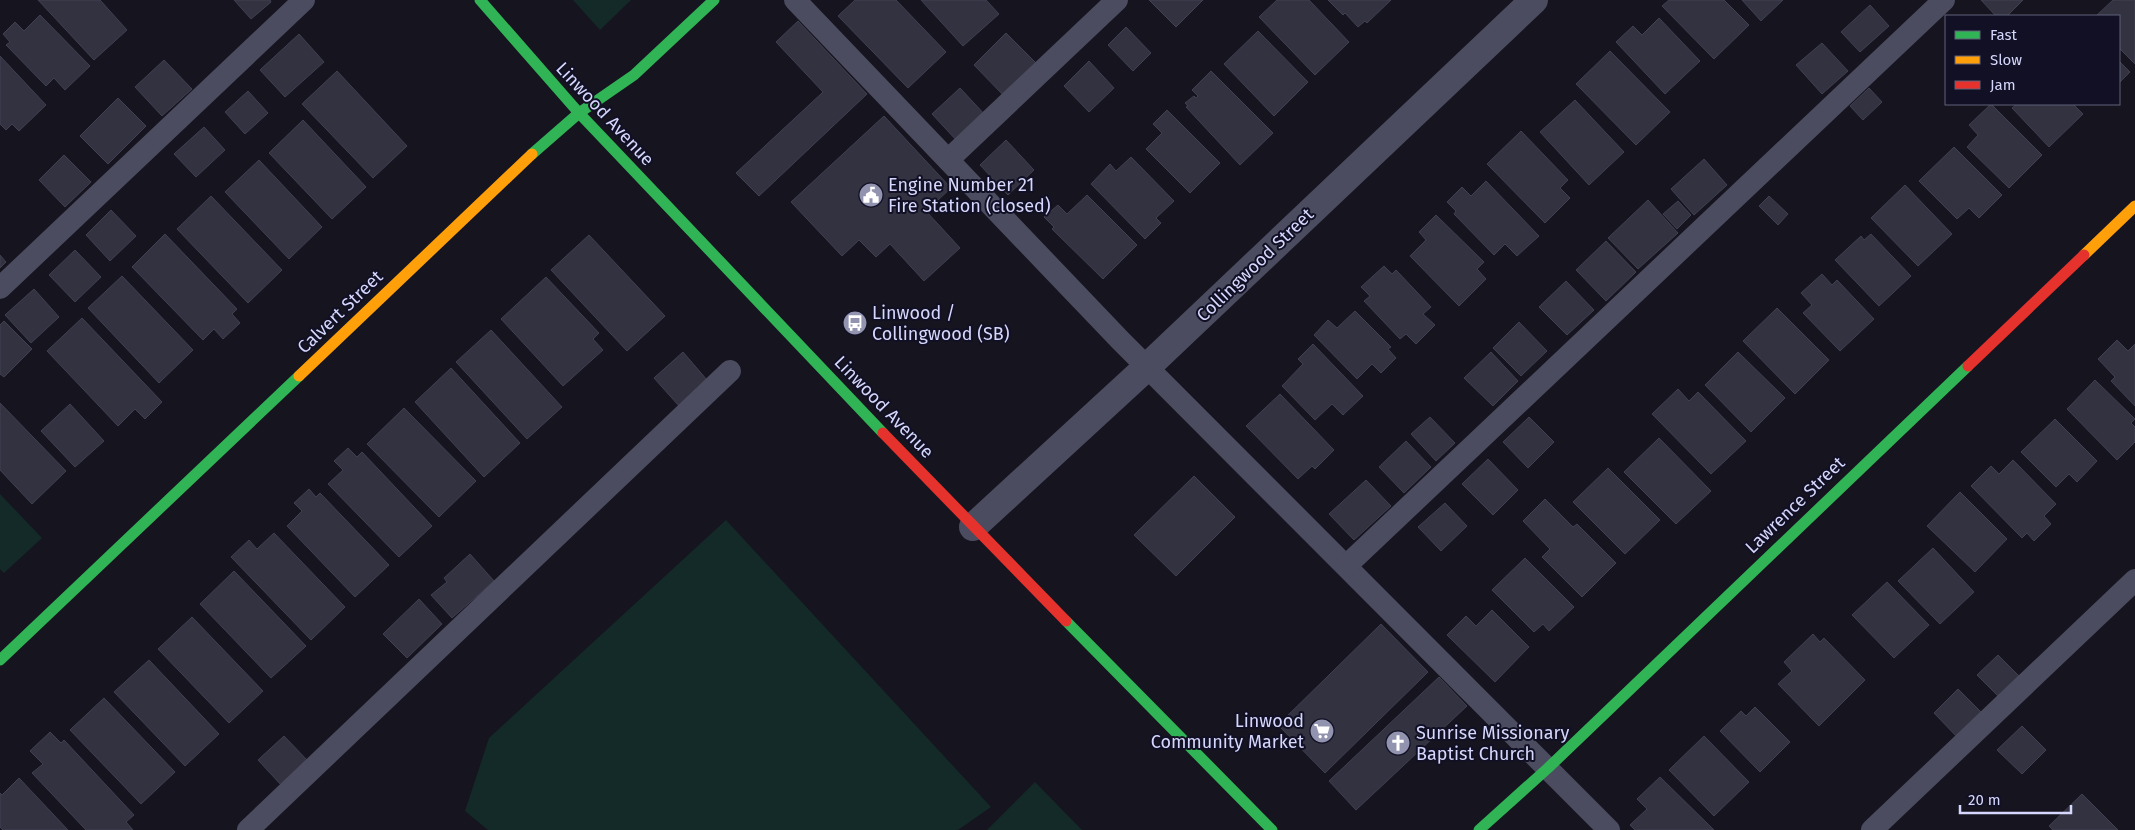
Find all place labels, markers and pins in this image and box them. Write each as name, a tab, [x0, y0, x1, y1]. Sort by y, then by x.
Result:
place label: Engine Number 21 Fire Station (closed)	[888, 174, 1051, 217]
public building icon: Engine Number 21 Fire Station (closed)	[858, 182, 884, 208]
place label: Linwood / Collingwood (SB)	[872, 302, 1010, 345]
bus stop icon: Linwood / Collingwood (SB)	[842, 310, 868, 336]
place label: Linwood Community Market	[1151, 710, 1304, 753]
supermarket icon: Linwood Community Market	[1309, 718, 1335, 744]
place label: Sunrise Missionary Baptist Church	[1416, 722, 1569, 765]
church icon: Sunrise Missionary Baptist Church	[1385, 730, 1411, 756]

